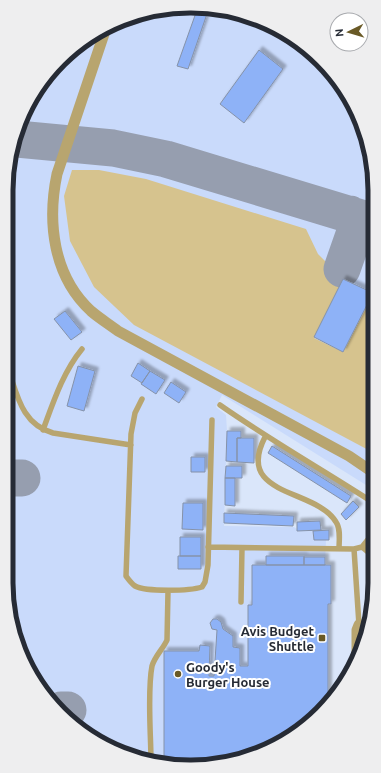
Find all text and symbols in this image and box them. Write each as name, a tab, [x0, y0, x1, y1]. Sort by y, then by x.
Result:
north arrow	[329, 12, 369, 52]
text: N	[333, 28, 345, 37]
place label: Avis Budget Shuttle	[241, 624, 314, 653]
marker: Avis Budget Shuttle	[317, 633, 327, 643]
place label: Goody's Burger House	[186, 660, 270, 689]
marker: Goody's Burger House	[173, 669, 183, 679]

